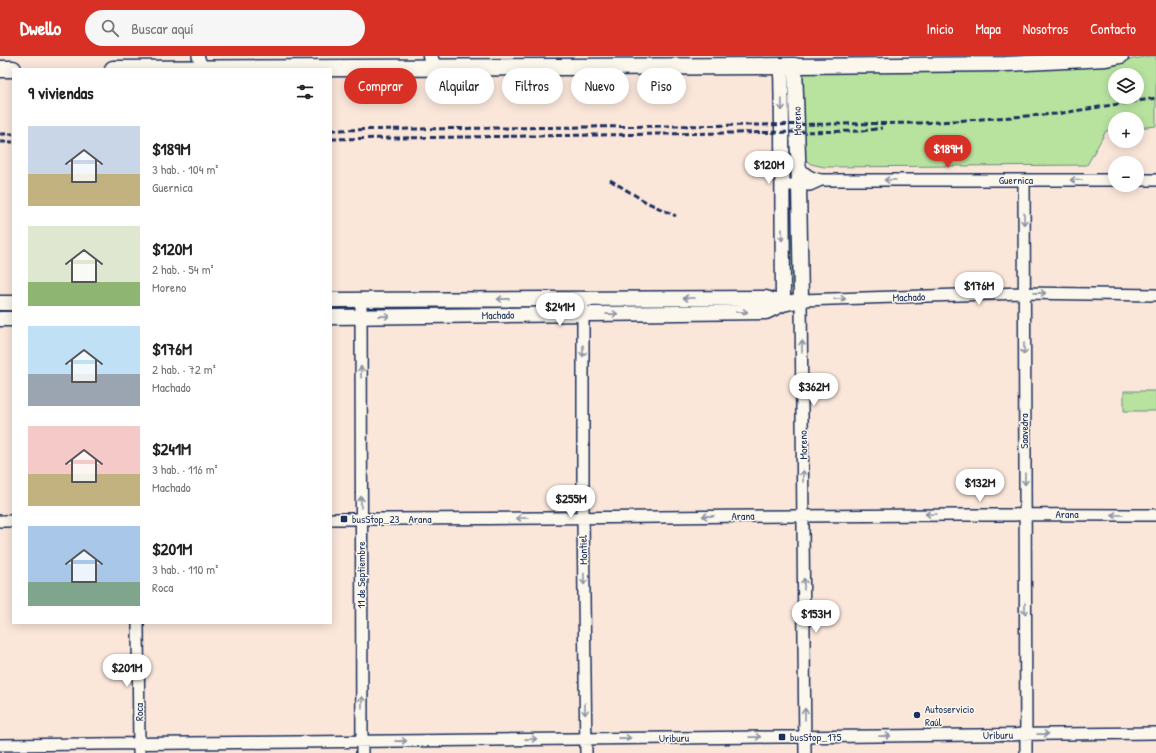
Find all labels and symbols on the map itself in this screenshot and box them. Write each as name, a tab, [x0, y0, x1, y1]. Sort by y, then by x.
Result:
one-way arrow	[778, 98, 786, 111]
street label: Moreno	[789, 106, 805, 136]
pin: $189M	[920, 135, 976, 169]
pin: $120M	[741, 151, 797, 185]
street label: Guernica	[999, 173, 1034, 187]
one-way arrow	[884, 176, 897, 184]
one-way arrow	[1070, 176, 1083, 184]
one-way arrow	[1020, 212, 1028, 225]
one-way arrow	[778, 228, 786, 241]
pin: $176M	[951, 272, 1007, 306]
street label: Machado	[892, 289, 926, 305]
one-way arrow	[1033, 289, 1046, 297]
pin: $241M	[532, 293, 588, 327]
one-way arrow	[683, 294, 696, 302]
one-way arrow	[497, 295, 510, 303]
one-way arrow	[833, 295, 846, 303]
street label: Machado	[481, 308, 515, 322]
one-way arrow	[735, 308, 748, 316]
one-way arrow	[605, 310, 618, 318]
one-way arrow	[377, 312, 390, 320]
one-way arrow	[798, 340, 805, 353]
one-way arrow	[1020, 342, 1028, 355]
one-way arrow	[579, 344, 587, 357]
one-way arrow	[357, 366, 365, 379]
pin: $362M	[786, 373, 842, 407]
street label: Saavedra	[1017, 413, 1031, 449]
street label: Moreno	[796, 430, 810, 460]
pin: $132M	[952, 469, 1008, 503]
one-way arrow	[799, 470, 807, 483]
one-way arrow	[1021, 472, 1029, 485]
pin: $255M	[543, 485, 599, 519]
one-way arrow	[357, 496, 365, 509]
street label: Arana	[1055, 507, 1079, 521]
street label: Arana	[731, 509, 755, 523]
one-way arrow	[925, 510, 938, 518]
one-way arrow	[1111, 511, 1124, 519]
place label: busStop_23	[352, 512, 400, 526]
street label: Arana	[408, 512, 432, 526]
one-way arrow	[702, 512, 715, 520]
marker: busStop_23	[339, 514, 349, 524]
one-way arrow	[516, 514, 529, 522]
street label: Montiel	[576, 535, 590, 565]
street label: 11 de Septiembre	[354, 541, 368, 609]
one-way arrow	[580, 572, 587, 585]
one-way arrow	[800, 578, 808, 591]
pin: $153M	[788, 600, 844, 634]
one-way arrow	[1022, 602, 1029, 615]
pin: $201M	[99, 654, 155, 688]
one-way arrow	[358, 696, 366, 709]
street label: Roca	[132, 702, 146, 721]
one-way arrow	[581, 702, 589, 715]
place label: Autoservicio Raúl	[925, 702, 974, 729]
one-way arrow	[801, 708, 809, 721]
marker: Autoservicio Raúl	[912, 710, 922, 720]
street label: Uriburu	[983, 728, 1014, 742]
place label: busStop_175	[790, 730, 842, 744]
one-way arrow	[1036, 730, 1049, 738]
street label: Uriburu	[659, 731, 690, 745]
marker: busStop_175	[777, 732, 787, 742]
one-way arrow	[878, 732, 891, 740]
one-way arrow	[748, 733, 761, 741]
one-way arrow	[524, 735, 537, 743]
one-way arrow	[618, 735, 631, 742]
one-way arrow	[394, 737, 407, 745]

